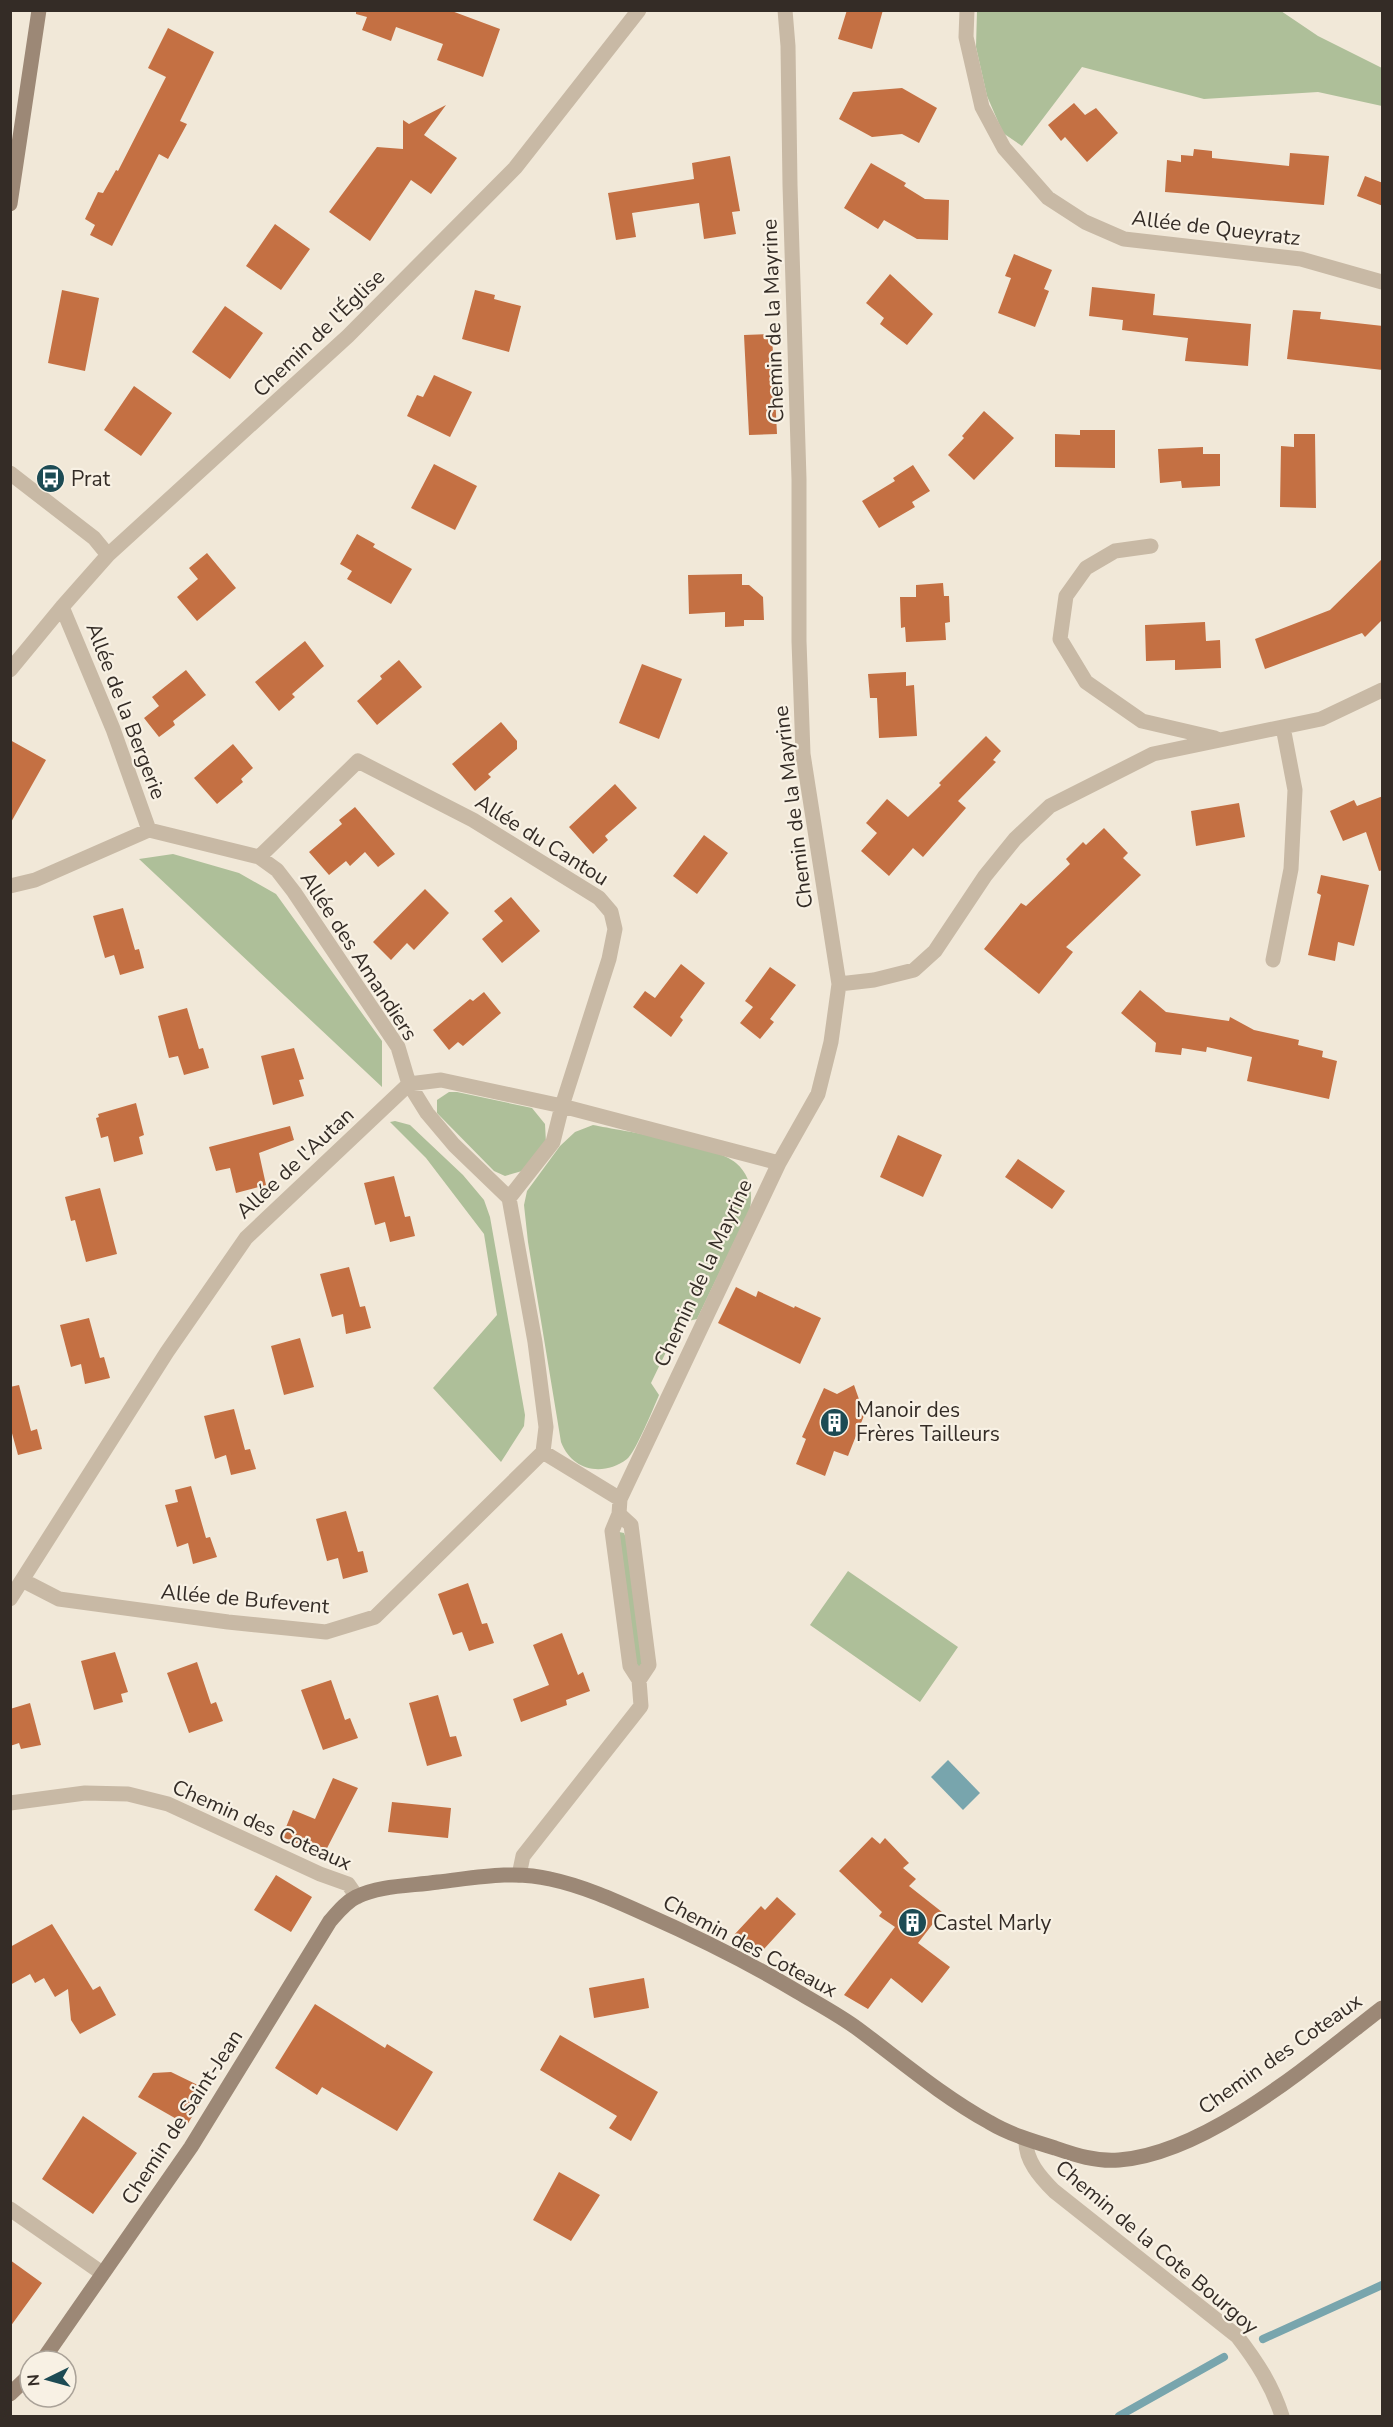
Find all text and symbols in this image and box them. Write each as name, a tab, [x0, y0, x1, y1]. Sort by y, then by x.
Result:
street label: Allée de Queyratz	[1130, 204, 1302, 252]
street label: Chemin de la Mayrine	[755, 218, 791, 424]
street label: Chemin de l'Église	[247, 263, 391, 403]
bus stop icon: Prat	[34, 463, 66, 495]
place label: Prat	[71, 465, 111, 493]
street label: Allée de la Bergerie	[79, 619, 173, 803]
street label: Chemin de la Mayrine	[767, 704, 819, 910]
street label: Allée du Cantou	[470, 788, 614, 892]
street label: Allée des Amandiers	[294, 866, 424, 1046]
street label: Allée de l'Autan	[230, 1101, 360, 1225]
street label: Chemin de la Mayrine	[647, 1175, 759, 1371]
place label: Manoir des Frères Tailleurs	[856, 1396, 1000, 1448]
building icon: Manoir des Frères Tailleurs	[819, 1406, 851, 1438]
street label: Allée de Bufevent	[160, 1578, 331, 1620]
street label: Chemin des Coteaux	[168, 1773, 356, 1877]
street label: Chemin des Coteaux	[658, 1888, 842, 2004]
building icon: Castel Marly	[896, 1907, 928, 1939]
place label: Castel Marly	[933, 1909, 1052, 1937]
street label: Chemin des Coteaux	[1193, 1987, 1367, 2121]
street label: Chemin de Saint-Jean	[115, 2024, 249, 2210]
street label: Chemin de la Cote Bourgoy	[1049, 2154, 1265, 2341]
north arrow	[18, 2349, 78, 2409]
text: N	[23, 2373, 46, 2387]

